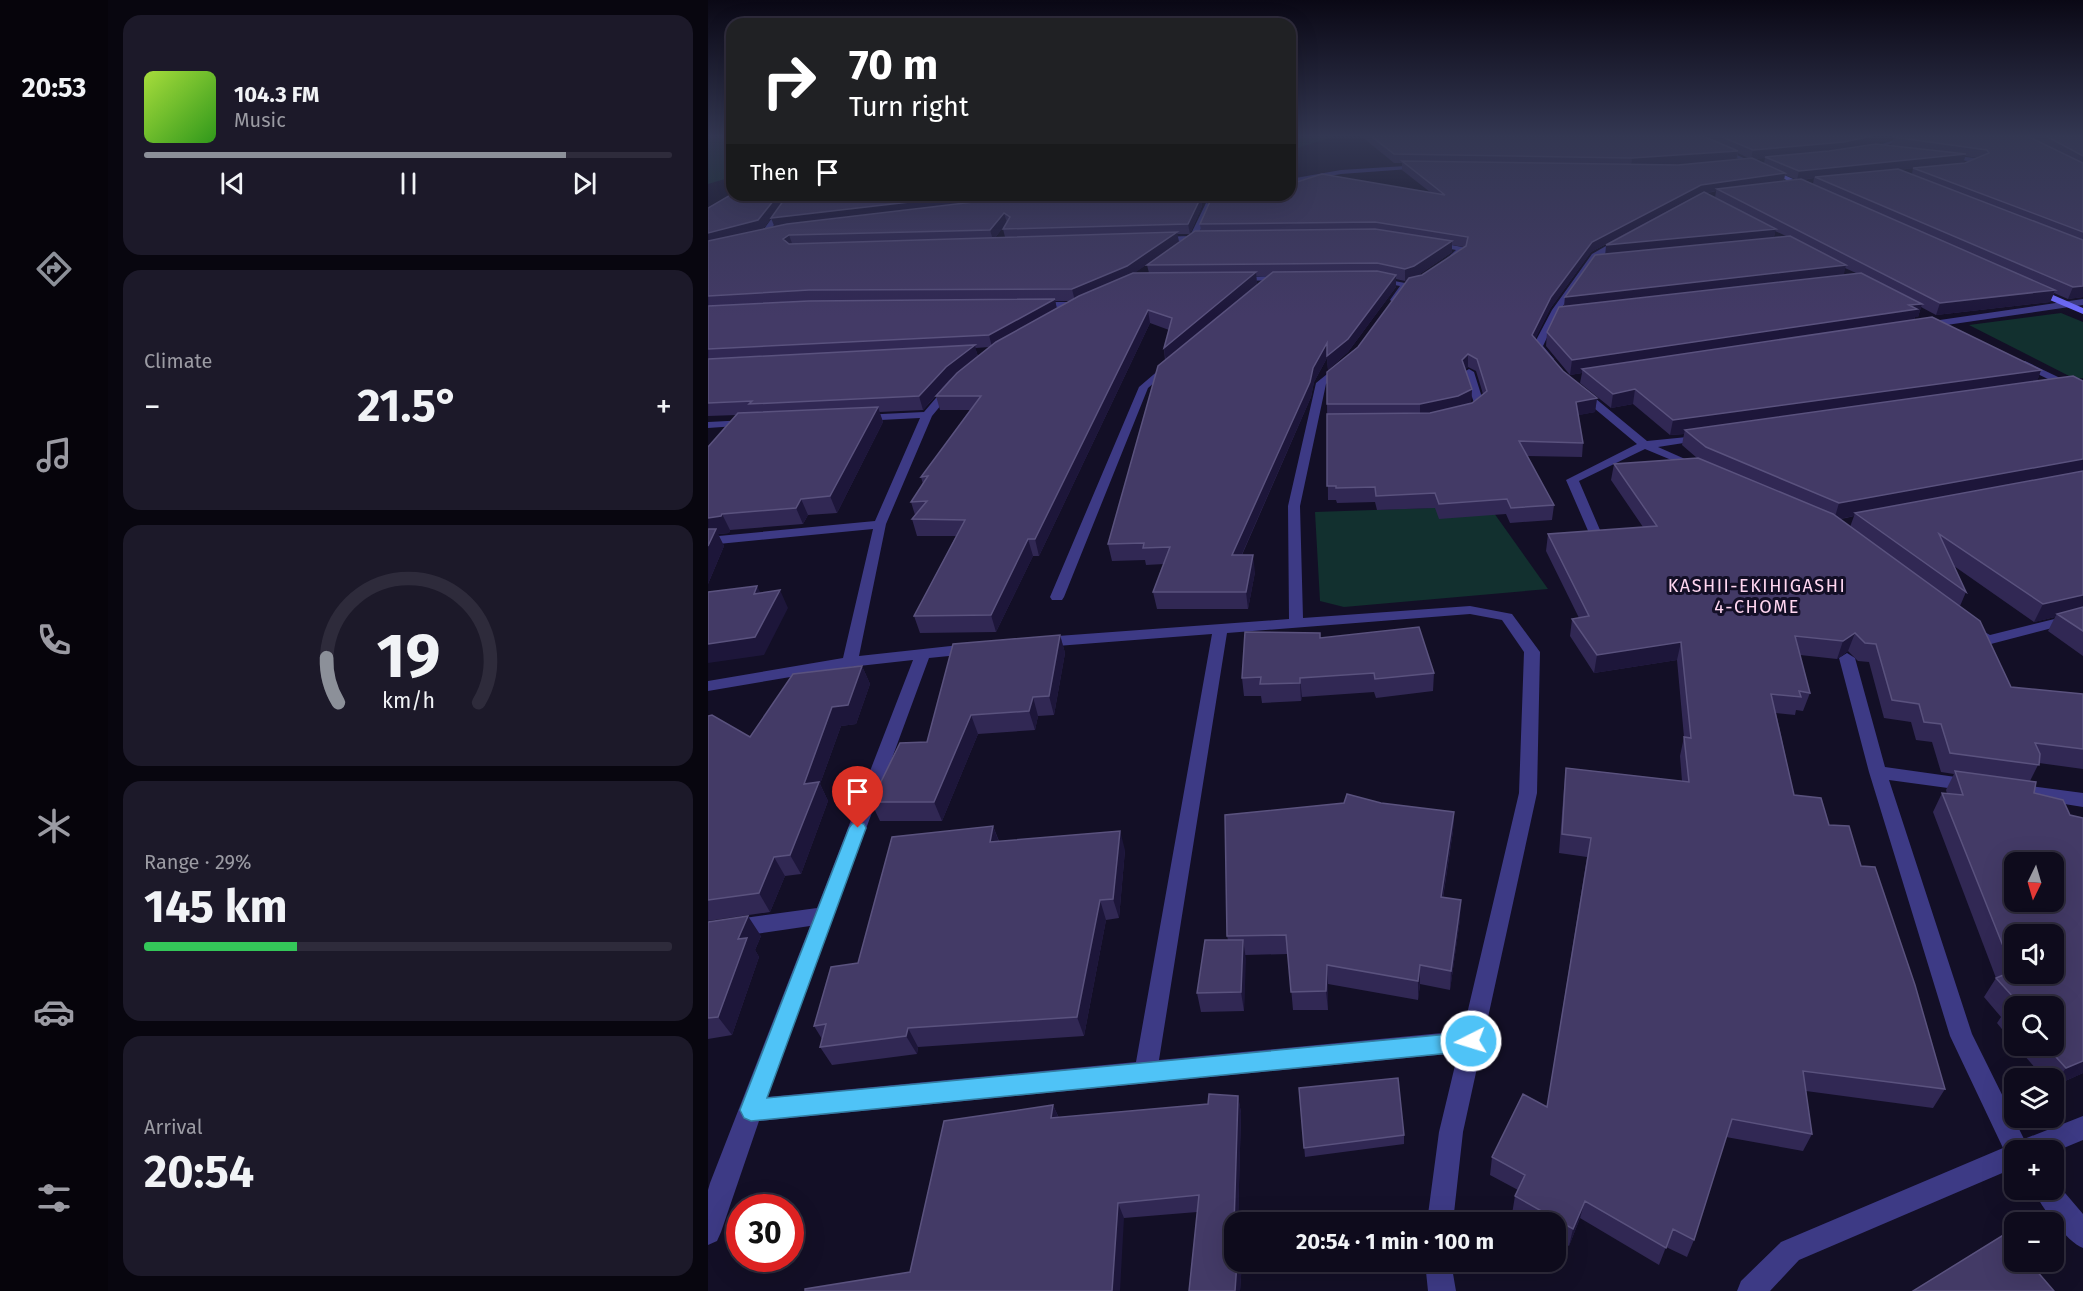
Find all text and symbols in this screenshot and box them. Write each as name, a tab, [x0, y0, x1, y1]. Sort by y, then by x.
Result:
text: 70 m	[849, 40, 938, 90]
icon: right	[750, 42, 828, 120]
text: 20:53	[22, 72, 86, 104]
text: 104.3 FM	[234, 81, 319, 108]
text: Turn right	[849, 91, 969, 123]
text: Music	[234, 108, 286, 132]
icon: arrive	[811, 156, 844, 189]
text: Then	[750, 159, 799, 186]
icon: previous	[216, 167, 249, 200]
icon: pause	[392, 167, 425, 200]
icon: next	[568, 167, 601, 200]
icon: directions	[33, 248, 75, 290]
text: Climate	[144, 349, 212, 373]
text: 21.5°	[357, 379, 459, 433]
text: −	[144, 387, 161, 427]
text: +	[656, 387, 672, 427]
icon: music	[33, 434, 75, 476]
district label: KASHII-EKIHIGASHI 4-CHOME	[1668, 575, 1846, 618]
icon: phone	[33, 619, 75, 661]
text: 19	[376, 619, 440, 694]
text: km/h	[381, 688, 435, 714]
pin	[832, 766, 883, 828]
icon: arrive	[841, 775, 874, 808]
icon: climate	[33, 805, 75, 847]
text: Range · 29%	[144, 850, 252, 874]
north arrow	[2004, 852, 2064, 912]
map controls	[2004, 852, 2064, 1272]
text: 145 km	[144, 880, 288, 934]
button: sound	[2004, 924, 2064, 984]
icon: car	[33, 991, 75, 1033]
button: search	[2004, 996, 2064, 1056]
position arrow	[1439, 1009, 1503, 1073]
button: layers	[2004, 1068, 2064, 1128]
text: Arrival	[144, 1115, 203, 1139]
button: +	[2004, 1140, 2064, 1200]
text: 20:54	[144, 1145, 254, 1199]
icon: filters	[33, 1177, 75, 1219]
speed limit sign: 30	[726, 1194, 804, 1272]
button: −	[2004, 1212, 2064, 1272]
text: 20:54 · 1 min · 100 m	[1296, 1228, 1494, 1255]

